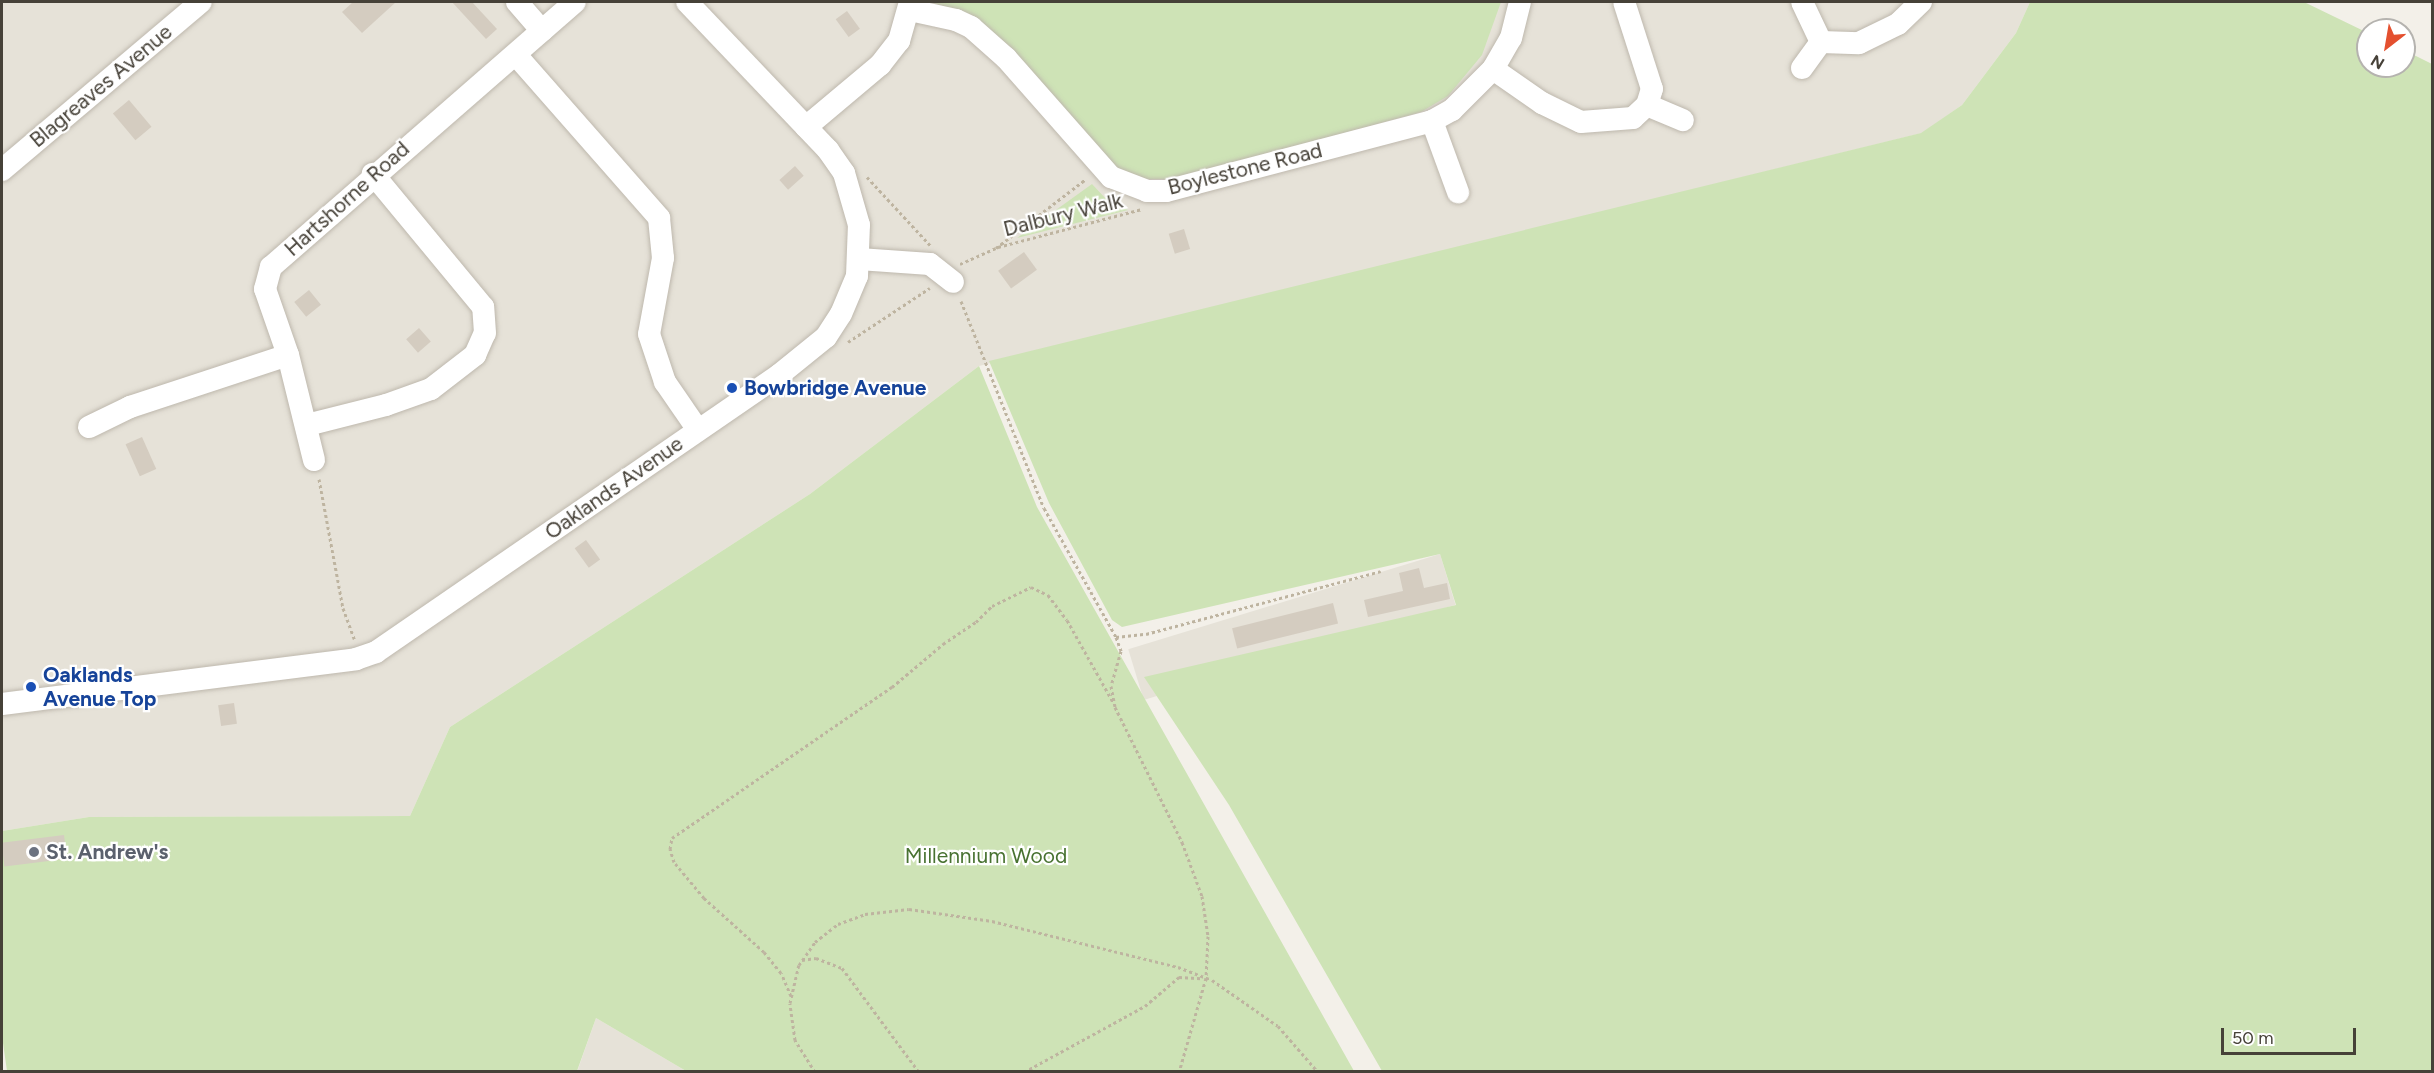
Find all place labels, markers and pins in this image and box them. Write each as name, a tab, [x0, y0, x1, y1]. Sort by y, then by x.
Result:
place label: Bowbridge Avenue	[744, 375, 926, 401]
marker: Bowbridge Avenue	[725, 381, 739, 395]
place label: Oaklands Avenue Top	[43, 662, 156, 712]
marker: Oaklands Avenue Top	[24, 680, 38, 694]
place label: St. Andrew's	[46, 839, 168, 865]
marker: St. Andrew's	[27, 845, 41, 859]

